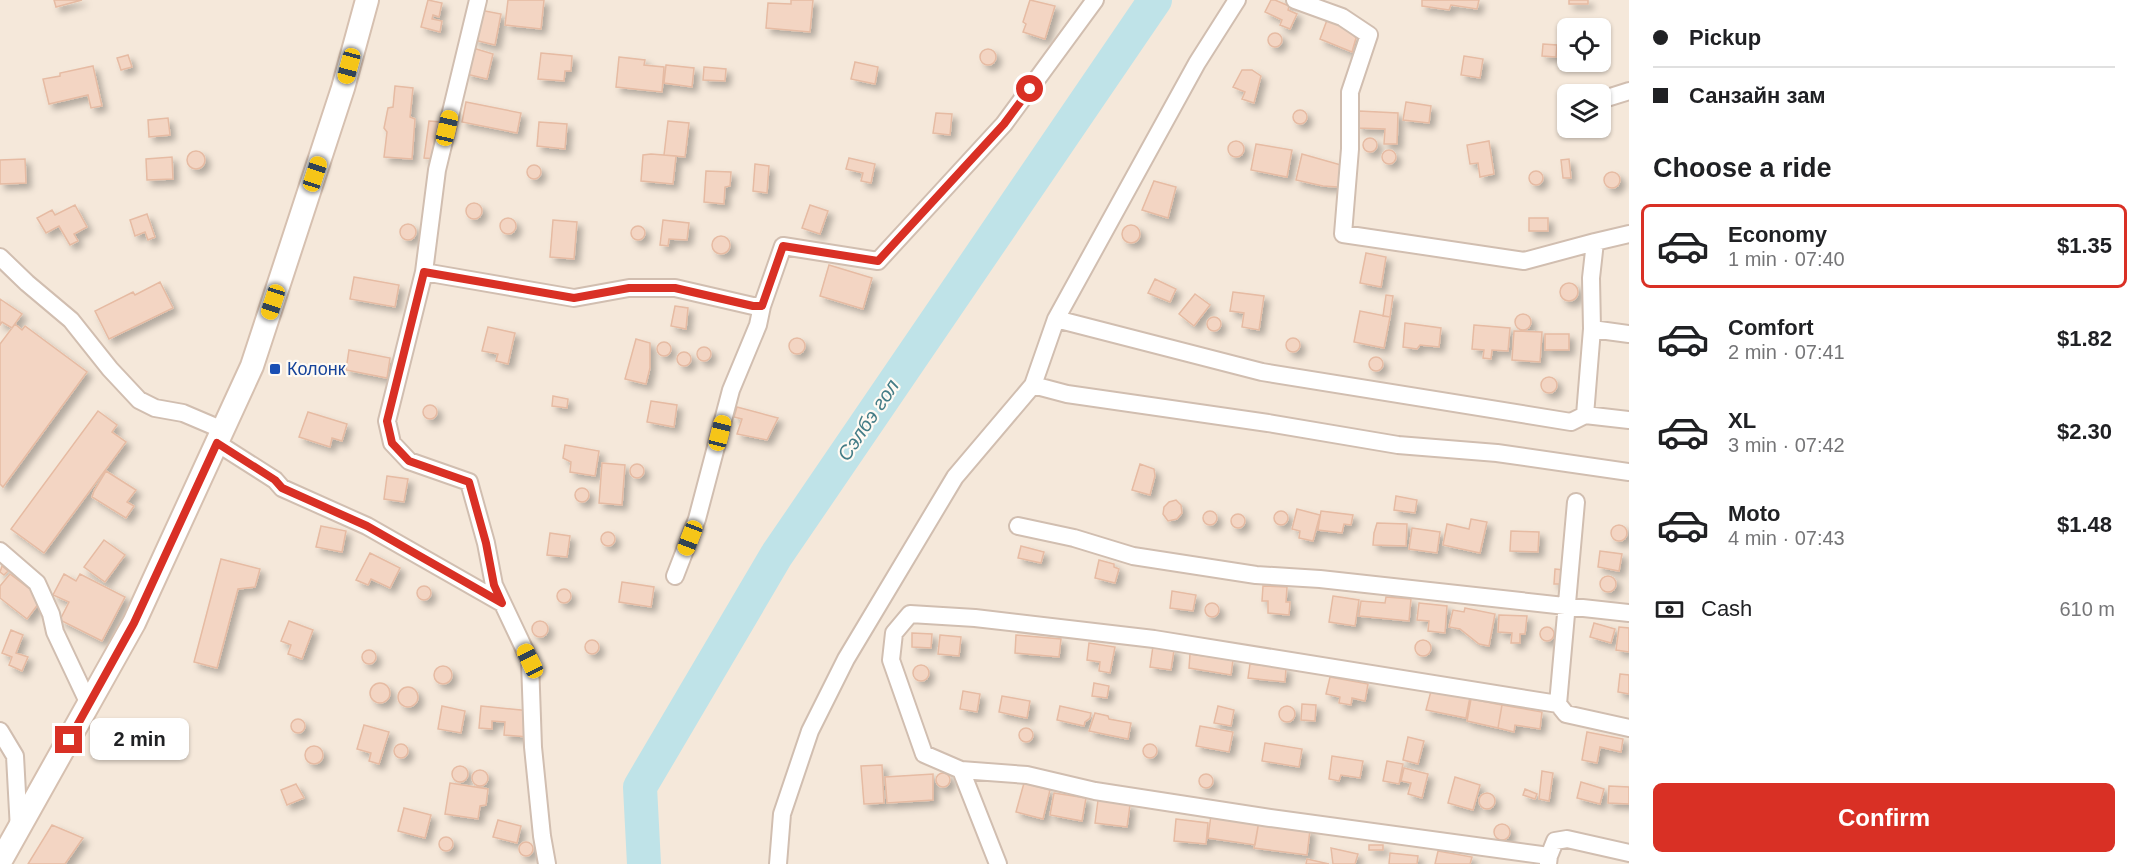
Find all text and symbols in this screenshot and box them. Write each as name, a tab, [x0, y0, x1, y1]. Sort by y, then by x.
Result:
map controls	[1557, 18, 1611, 138]
button: locate	[1557, 18, 1611, 72]
text: Pickup	[1689, 25, 1761, 50]
car	[336, 46, 362, 86]
route start	[1016, 75, 1043, 102]
text: Санзайн зам	[1689, 83, 1826, 108]
button: layers	[1557, 84, 1611, 138]
car	[434, 108, 460, 148]
text: Choose a ride	[1653, 153, 1832, 183]
car	[301, 154, 329, 194]
icon: car	[1656, 219, 1710, 273]
text: Economy	[1728, 222, 1827, 247]
text: $1.35	[2057, 233, 2112, 258]
text: 1 min · 07:40	[1728, 248, 1845, 270]
car	[259, 282, 287, 322]
icon: car	[1656, 312, 1710, 366]
text: Comfort	[1728, 315, 1814, 340]
text: $1.82	[2057, 326, 2112, 351]
text: 2 min · 07:41	[1728, 341, 1845, 363]
place label: Колонк	[287, 359, 346, 379]
marker: Колонк	[268, 362, 282, 376]
water label: Сэлбэ гол	[833, 375, 903, 465]
icon: car	[1656, 405, 1710, 459]
text: XL	[1728, 408, 1756, 433]
car	[707, 413, 733, 453]
text: $2.30	[2057, 419, 2112, 444]
text: 3 min · 07:42	[1728, 434, 1845, 456]
icon: car	[1656, 498, 1710, 552]
text: Moto	[1728, 501, 1781, 526]
text: $1.48	[2057, 512, 2112, 537]
car	[675, 518, 705, 558]
text: 4 min · 07:43	[1728, 527, 1845, 549]
icon: cash	[1653, 593, 1686, 626]
text: Cash	[1701, 596, 1752, 621]
text: 610 m	[2059, 598, 2115, 620]
car	[514, 641, 546, 681]
callout: 2 min	[90, 719, 189, 761]
route end	[55, 726, 82, 753]
text: 2 min	[113, 728, 166, 750]
button: Confirm	[1653, 783, 2115, 852]

